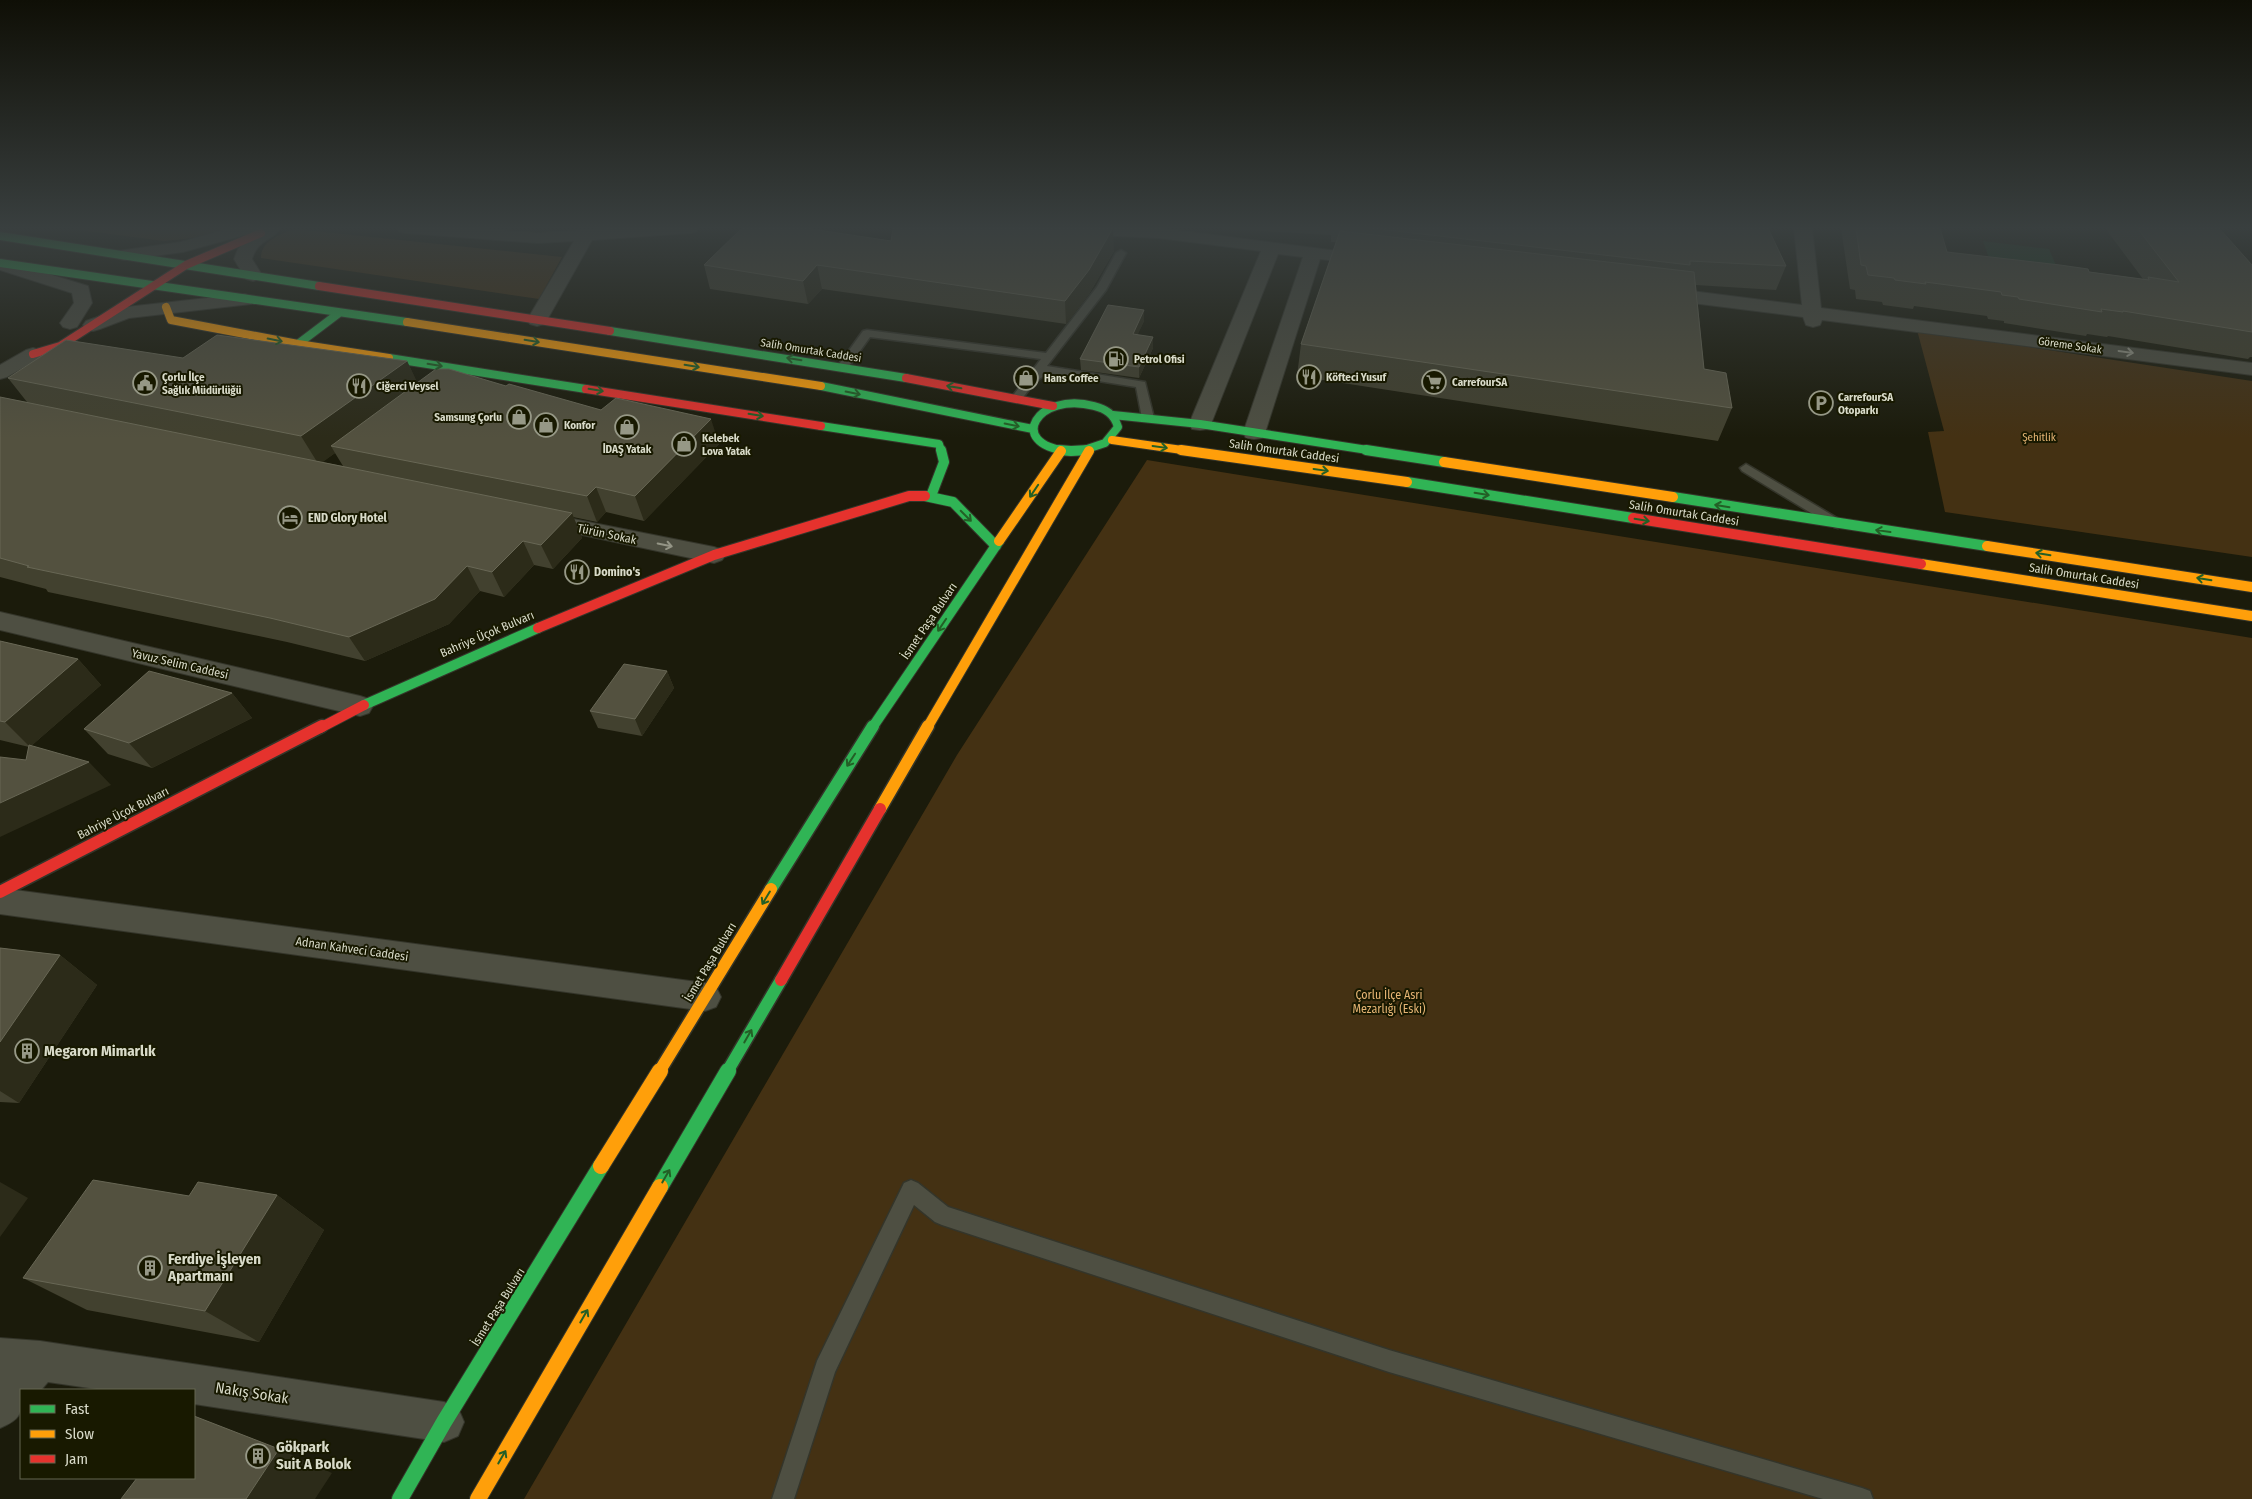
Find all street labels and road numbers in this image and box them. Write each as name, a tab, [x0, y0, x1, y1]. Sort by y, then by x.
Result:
street label: Göreme Sokak	[2037, 335, 2104, 357]
street label: Salih Omurtak Caddesi	[760, 336, 863, 365]
street label: Salih Omurtak Caddesi	[1228, 436, 1340, 466]
street label: Salih Omurtak Caddesi	[1628, 497, 1740, 529]
street label: Türün Sokak	[576, 521, 638, 547]
street label: Salih Omurtak Caddesi	[2028, 560, 2140, 592]
street label: İsmet Paşa Bulvarı	[897, 579, 960, 662]
street label: Bahriye Üçok Bulvarı	[437, 606, 536, 660]
street label: Yavuz Selim Caddesi	[130, 646, 230, 682]
street label: Bahriye Üçok Bulvarı	[74, 782, 171, 842]
street label: İsmet Paşa Bulvarı	[680, 920, 739, 1004]
street label: Adnan Kahveci Caddesi	[295, 934, 409, 964]
street label: İsmet Paşa Bulvarı	[467, 1265, 528, 1349]
street label: Nakış Sokak	[214, 1378, 290, 1408]

